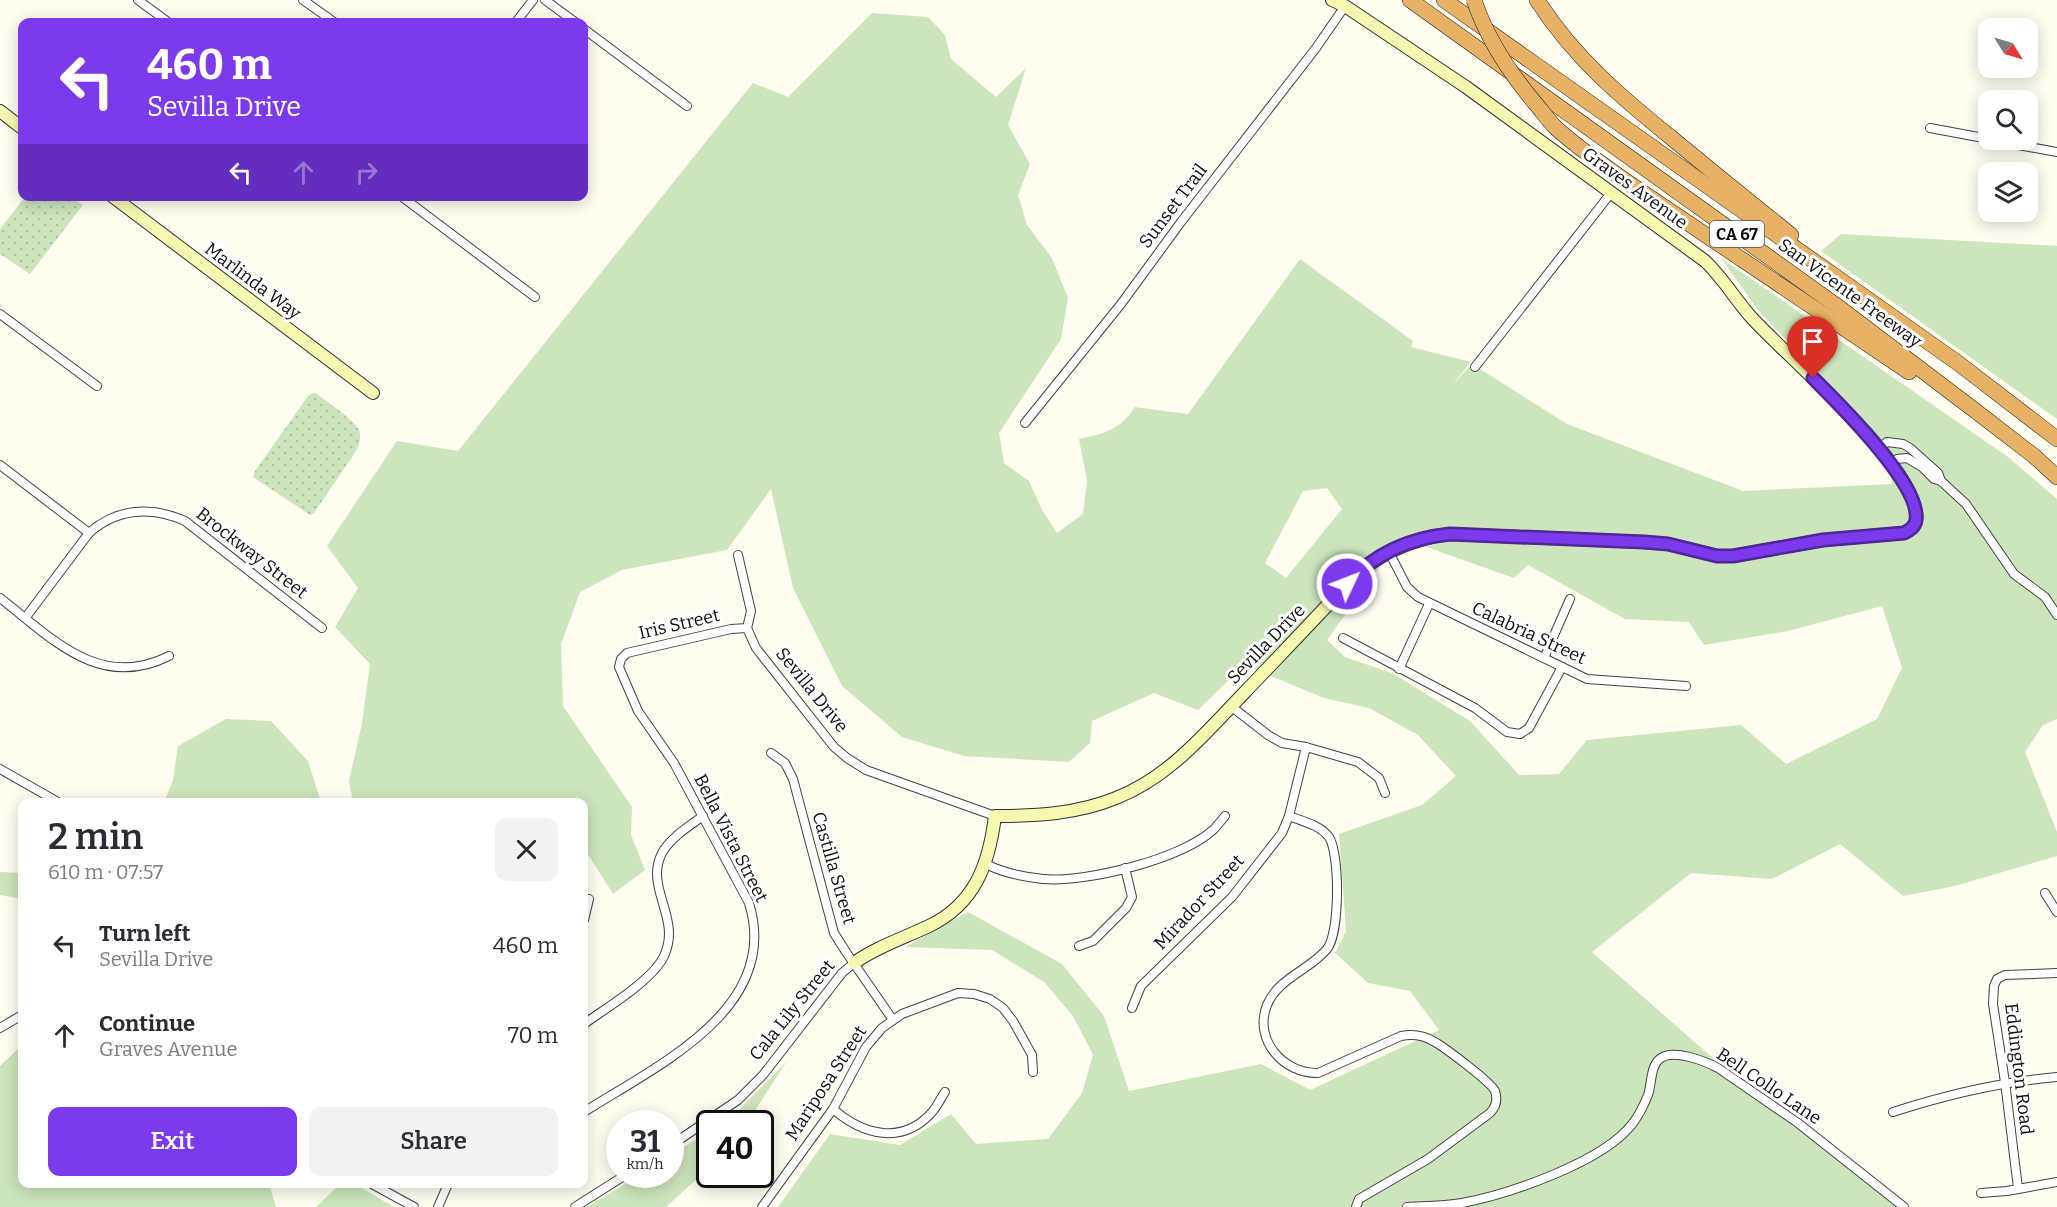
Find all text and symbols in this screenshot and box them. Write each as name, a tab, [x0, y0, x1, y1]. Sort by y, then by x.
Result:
north arrow	[1978, 18, 2038, 78]
map controls	[1978, 18, 2038, 222]
text: 460 m	[147, 40, 272, 90]
icon: left	[48, 42, 126, 120]
button: search	[1978, 90, 2038, 150]
text: Sevilla Drive	[147, 91, 301, 123]
street label: Graves Avenue	[1578, 142, 1692, 234]
icon: left	[224, 156, 257, 189]
icon: ahead	[287, 156, 320, 189]
icon: right	[350, 156, 383, 189]
street label: Sunset Trail	[1134, 160, 1212, 252]
button: layers	[1978, 162, 2038, 222]
road number: CA 67	[1710, 221, 1764, 247]
street label: San Vicente Freeway	[1774, 234, 1926, 353]
street label: Marlinda Way	[201, 238, 306, 325]
pin	[1787, 316, 1838, 378]
icon: arrive	[1796, 325, 1829, 358]
street label: Brockway Street	[192, 503, 312, 604]
position arrow	[1315, 552, 1379, 616]
street label: Calabria Street	[1468, 597, 1590, 669]
street label: Sevilla Drive	[1222, 599, 1310, 689]
street label: Iris Street	[636, 604, 722, 644]
street label: Sevilla Drive	[771, 643, 853, 737]
street label: Bella Vista Street	[689, 770, 773, 906]
street label: Castilla Street	[807, 809, 861, 927]
text: 2 min	[48, 815, 143, 859]
button: close	[495, 818, 558, 881]
street label: Mirador Street	[1149, 850, 1249, 954]
text: 610 m · 07:57	[48, 860, 163, 884]
text: Turn left	[99, 920, 191, 947]
icon: left	[48, 929, 81, 962]
text: 460 m	[493, 932, 558, 959]
text: Sevilla Drive	[99, 947, 213, 971]
street label: Cala Lily Street	[745, 955, 840, 1065]
street label: Eddington Road	[2000, 1002, 2038, 1137]
text: Continue	[99, 1010, 195, 1037]
icon: ahead	[48, 1019, 81, 1052]
street label: Mariposa Street	[781, 1021, 872, 1145]
text: 70 m	[508, 1022, 558, 1049]
text: Graves Avenue	[99, 1037, 237, 1061]
street label: Bell Collo Lane	[1712, 1043, 1826, 1129]
button: Exit	[48, 1107, 297, 1176]
button: Share	[309, 1107, 558, 1176]
speed limit sign: 40	[696, 1110, 774, 1188]
text: 31	[630, 1124, 660, 1160]
text: km/h	[626, 1155, 664, 1173]

